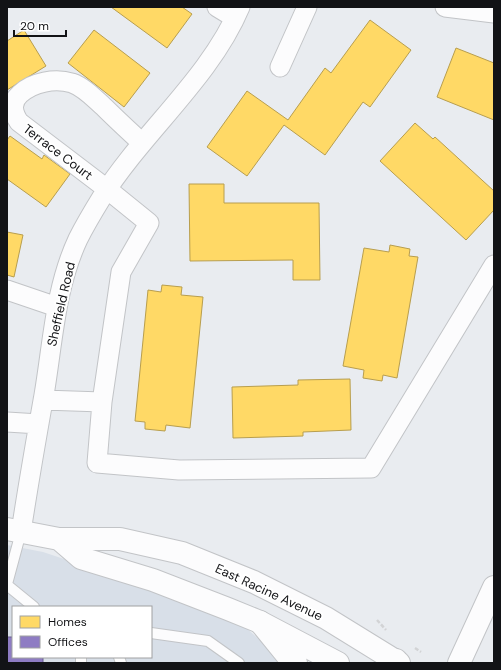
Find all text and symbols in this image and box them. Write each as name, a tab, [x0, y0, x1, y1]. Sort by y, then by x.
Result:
scale bar	[14, 12, 66, 38]
text: 20 m	[20, 18, 49, 34]
street label: Terrace Court	[20, 120, 96, 184]
street label: Sheffield Road	[43, 260, 79, 348]
street label: East Racine Avenue	[212, 560, 326, 624]
legend	[12, 606, 152, 658]
text: Homes	[48, 614, 87, 630]
text: Offices	[48, 634, 88, 650]

